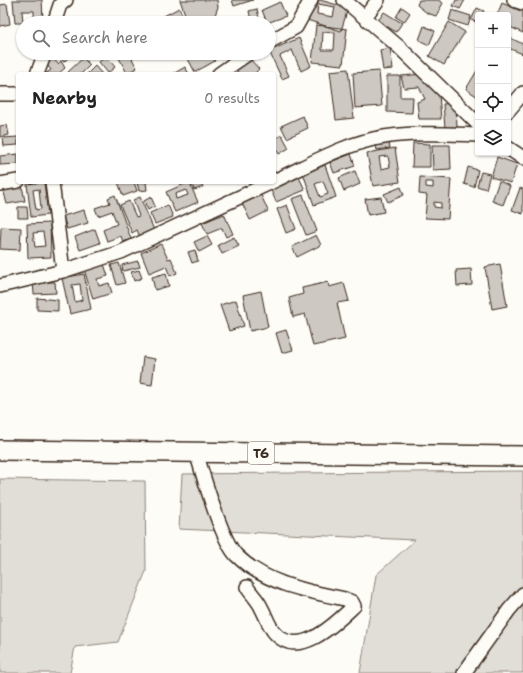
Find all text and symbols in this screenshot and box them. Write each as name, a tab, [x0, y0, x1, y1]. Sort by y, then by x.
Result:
map controls	[475, 12, 511, 156]
button: +	[475, 12, 511, 48]
search box	[16, 16, 276, 60]
icon: search	[30, 27, 52, 49]
text: Search here	[62, 28, 148, 48]
button: −	[475, 48, 511, 84]
button: locate	[475, 84, 511, 120]
text: Nearby	[32, 87, 97, 109]
text: 0 results	[204, 90, 260, 107]
button: layers	[475, 120, 511, 156]
road number: T6	[248, 442, 274, 464]

